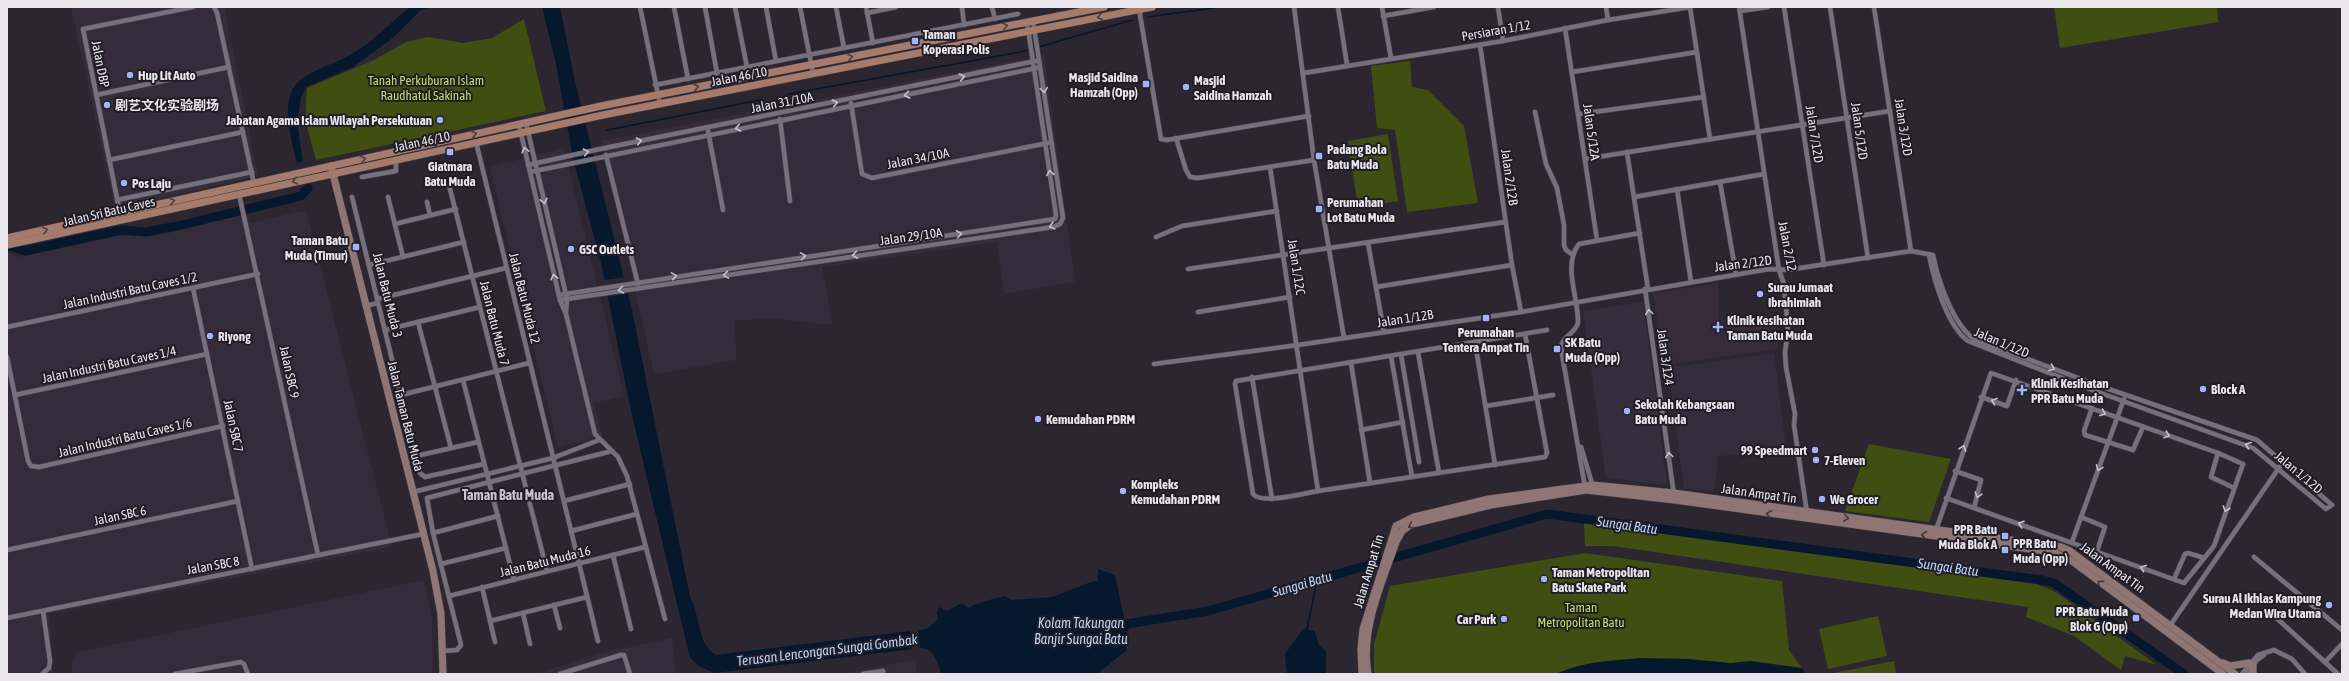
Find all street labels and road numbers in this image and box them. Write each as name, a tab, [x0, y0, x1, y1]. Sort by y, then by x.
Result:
street label: Persiaran 1/12	[1460, 17, 1532, 44]
street label: Jalan DBP	[89, 39, 112, 89]
street label: Jalan 46/10	[710, 64, 768, 89]
street label: Jalan 31/10A	[750, 89, 815, 116]
street label: Jalan 3/12D	[1892, 97, 1915, 157]
street label: Jalan 5/12D	[1848, 101, 1871, 161]
street label: Jalan 5/12A	[1580, 103, 1603, 162]
street label: Jalan 7/12D	[1803, 104, 1826, 164]
street label: Jalan 46/10	[393, 128, 451, 155]
street label: Jalan 34/10A	[886, 145, 951, 172]
street label: Jalan 2/12B	[1498, 148, 1521, 207]
street label: Jalan Sri Batu Caves	[62, 194, 157, 229]
street label: Jalan 2/12	[1775, 220, 1800, 272]
street label: Jalan 29/10A	[879, 225, 944, 248]
street label: Jalan 1/12C	[1285, 238, 1308, 296]
street label: Jalan Batu Muda 3	[370, 251, 405, 339]
street label: Jalan Batu Muda 12	[506, 251, 543, 345]
street label: Jalan 2/12D	[1713, 253, 1773, 274]
street label: Jalan Industri Batu Caves 1/2	[62, 269, 199, 312]
street label: Jalan Batu Muda 7	[477, 279, 512, 367]
street label: Jalan 1/12B	[1376, 307, 1435, 330]
street label: Jalan 1/12D	[1972, 324, 2031, 361]
street label: Jalan 3/124	[1654, 328, 1677, 386]
street label: Jalan Industri Batu Caves 1/4	[41, 343, 178, 386]
street label: Jalan SBC 9	[277, 345, 302, 400]
street label: Jalan Taman Batu Muda	[385, 359, 427, 473]
street label: Jalan SBC 7	[221, 399, 246, 454]
street label: Jalan Industri Batu Caves 1/6	[57, 415, 193, 460]
street label: Jalan 1/12D	[2272, 448, 2326, 497]
street label: Jalan Ampat Tin	[1720, 481, 1798, 506]
street label: Jalan SBC 6	[93, 503, 148, 528]
street label: Jalan Ampat Tin	[1350, 533, 1387, 610]
street label: Jalan Ampat Tin	[2078, 539, 2148, 596]
street label: Jalan Batu Muda 16	[498, 543, 592, 580]
street label: Jalan SBC 8	[186, 553, 241, 577]

